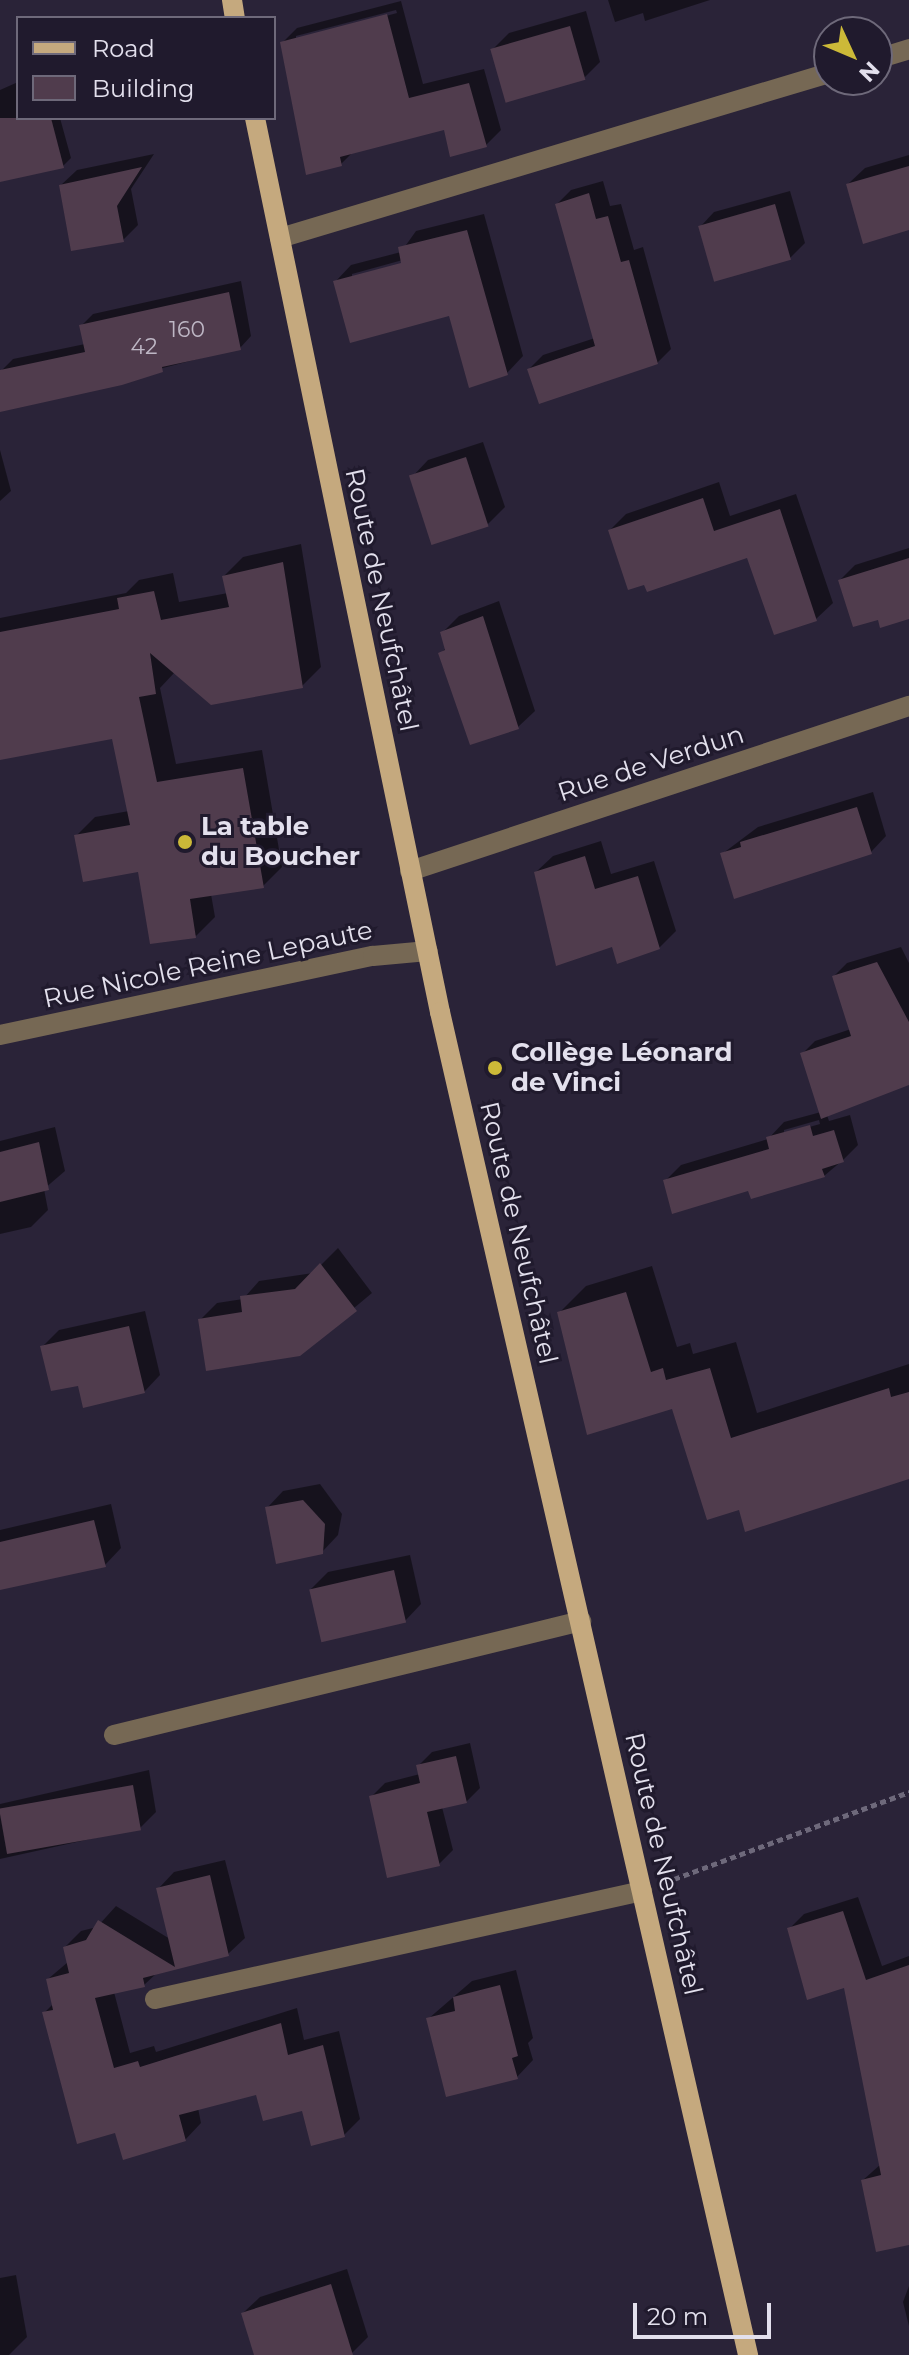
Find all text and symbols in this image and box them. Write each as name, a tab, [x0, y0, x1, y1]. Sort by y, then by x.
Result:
legend	[16, 16, 276, 120]
north arrow	[813, 16, 893, 96]
text: Road	[92, 34, 155, 63]
text: N	[853, 56, 885, 87]
text: Building	[92, 74, 195, 103]
house number: 160	[169, 317, 205, 343]
house number: 42	[131, 334, 157, 360]
street label: Route de Neufchâtel	[338, 466, 424, 734]
street label: Rue de Verdun	[554, 719, 748, 809]
place label: La table du Boucher	[201, 811, 360, 872]
marker: La table du Boucher	[176, 833, 194, 851]
street label: Rue Nicole Reine Lepaute	[41, 915, 375, 1015]
place label: Collège Léonard de Vinci	[511, 1037, 732, 1098]
marker: Collège Léonard de Vinci	[486, 1059, 504, 1077]
street label: Route de Neufchâtel	[473, 1099, 563, 1367]
street label: Route de Neufchâtel	[618, 1730, 708, 1998]
scale bar	[637, 2287, 775, 2337]
text: 20 m	[647, 2302, 708, 2331]

